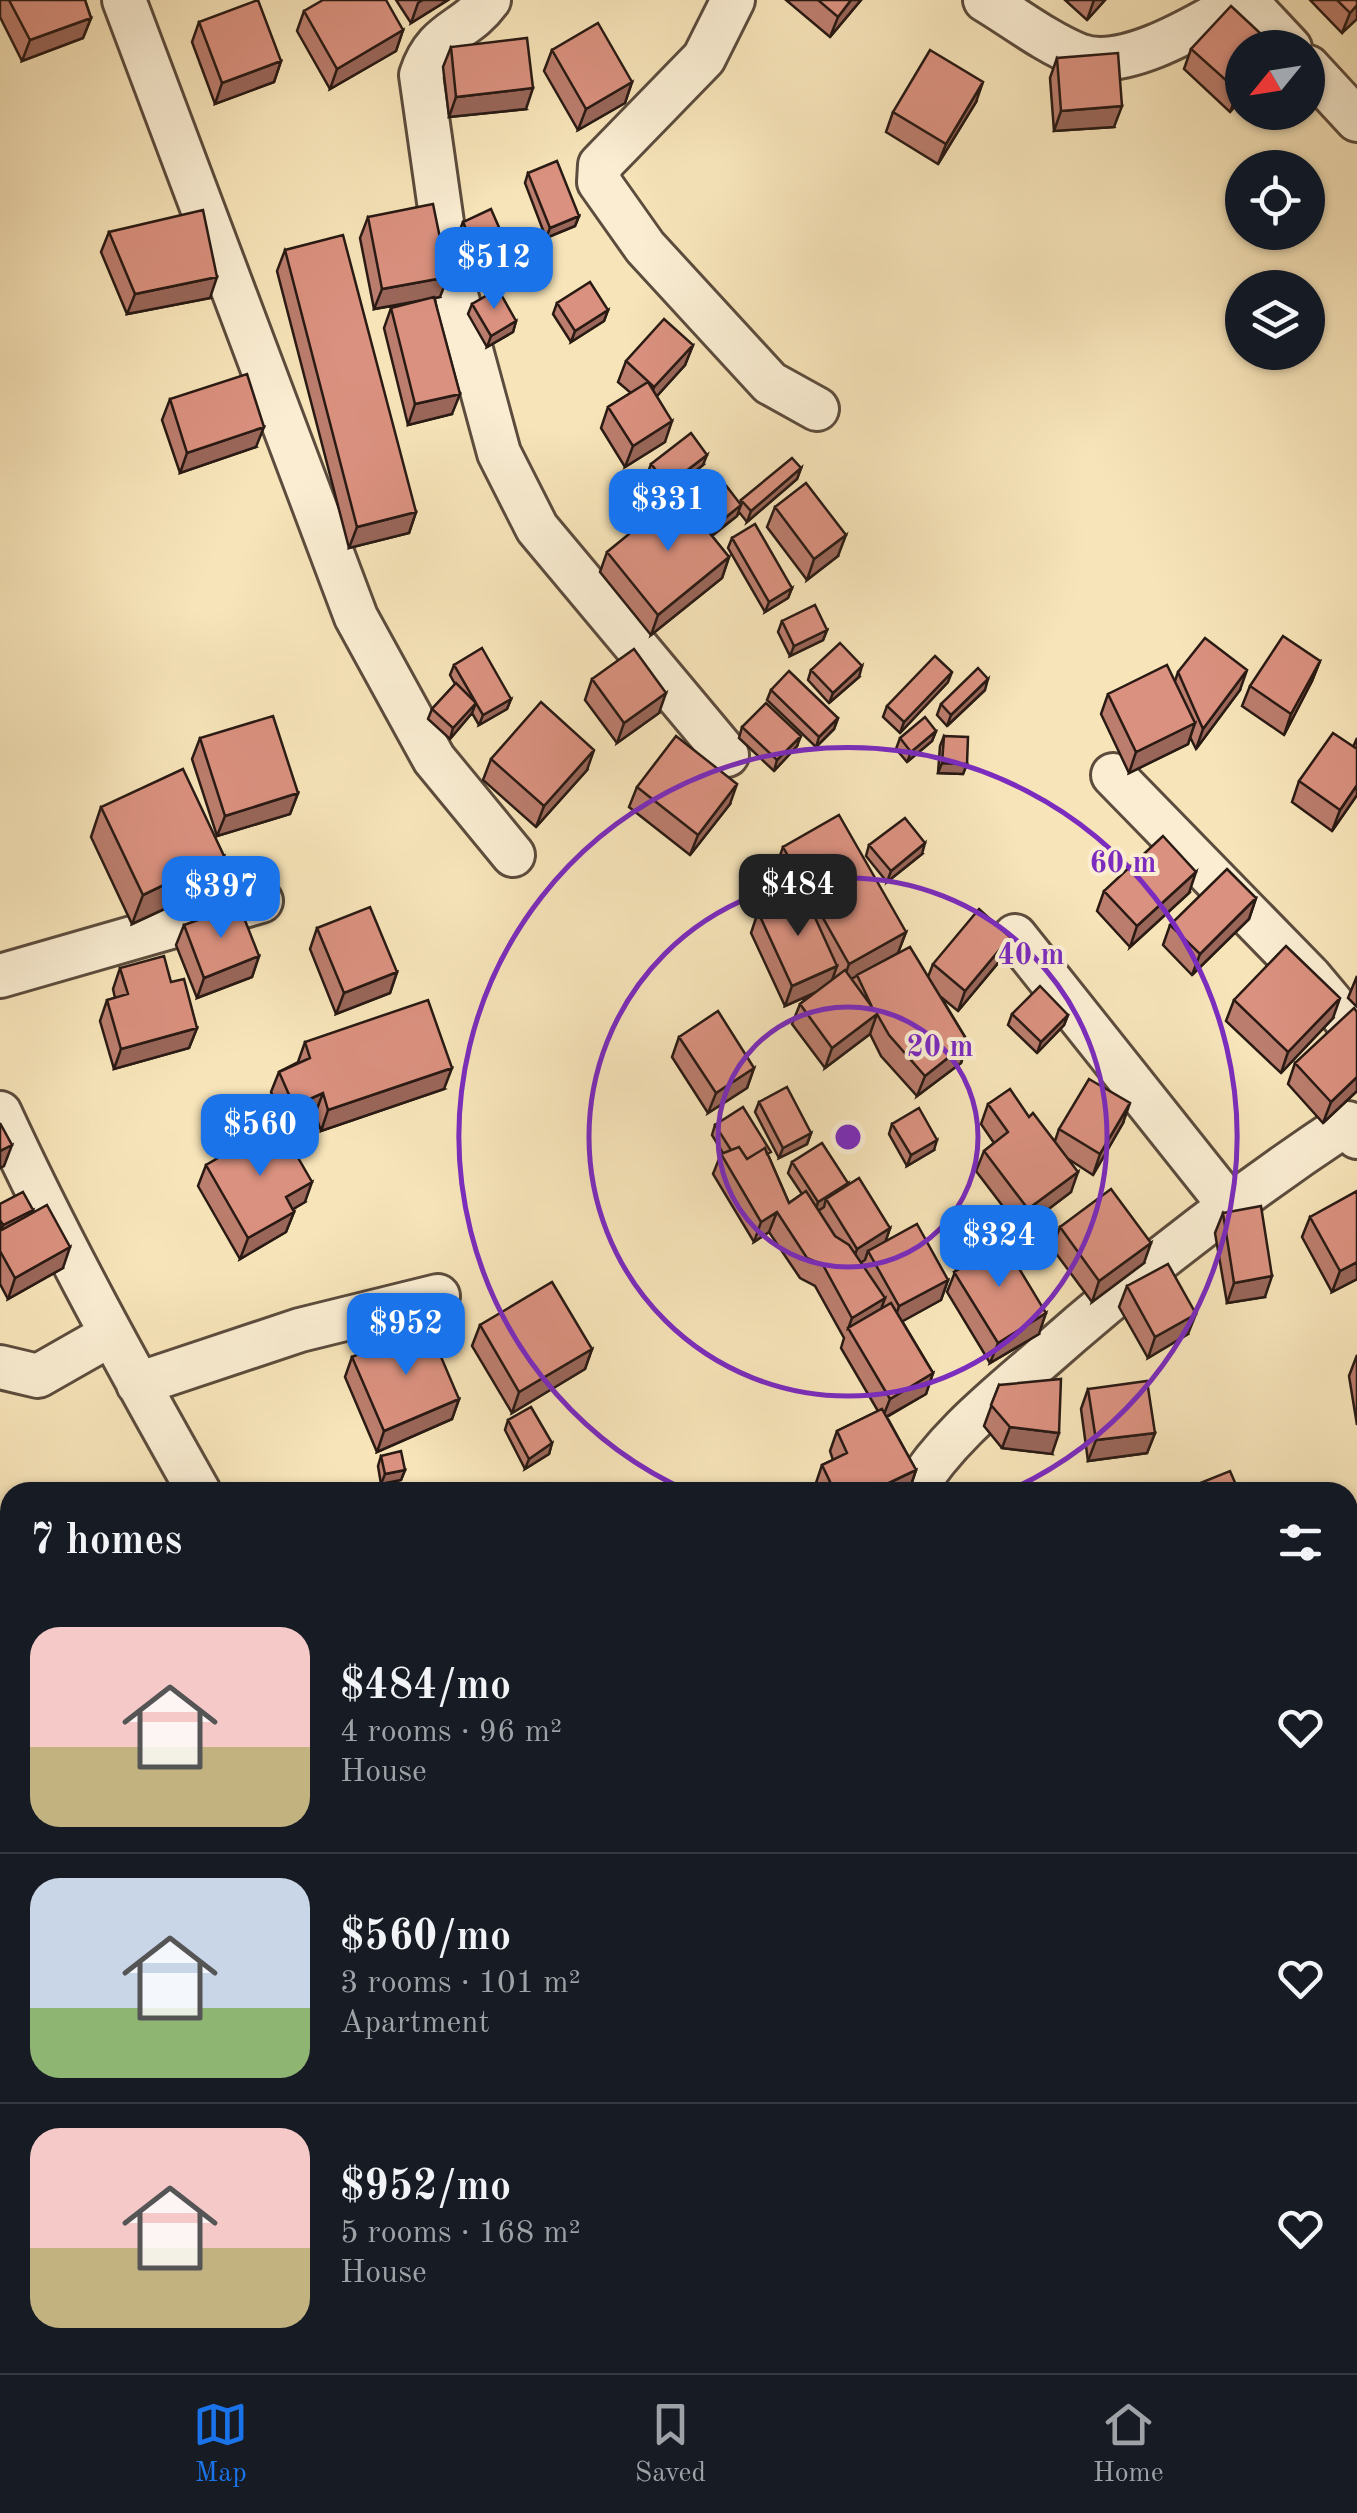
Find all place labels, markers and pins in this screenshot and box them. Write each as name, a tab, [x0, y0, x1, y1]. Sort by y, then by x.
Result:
pin: $512	[435, 227, 553, 312]
pin: $331	[609, 469, 727, 554]
pin: $484	[739, 854, 857, 939]
pin: $397	[162, 856, 280, 941]
pin: $560	[201, 1094, 319, 1179]
centre of rings	[830, 1119, 866, 1155]
pin: $324	[940, 1205, 1058, 1290]
pin: $952	[347, 1293, 465, 1378]

